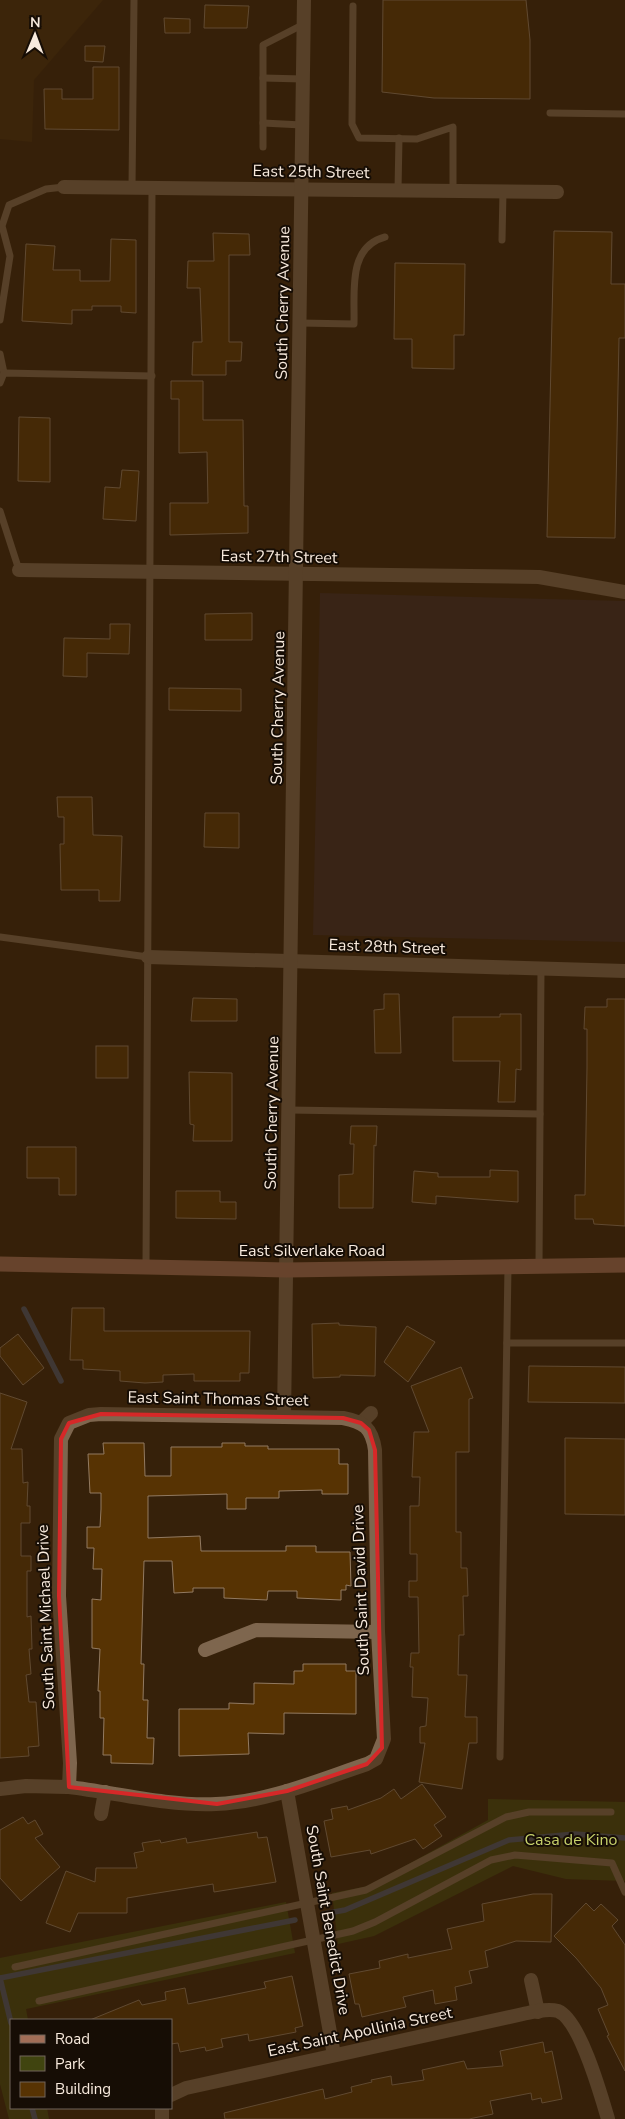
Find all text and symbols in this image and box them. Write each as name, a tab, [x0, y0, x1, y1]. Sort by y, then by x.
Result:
north arrow	[10, 10, 60, 60]
text: N	[30, 13, 41, 32]
street label: East 25th Street	[252, 160, 370, 184]
street label: South Cherry Avenue	[271, 226, 295, 380]
street label: East 27th Street	[220, 545, 338, 569]
street label: South Cherry Avenue	[266, 631, 290, 785]
street label: East 28th Street	[328, 934, 446, 960]
street label: South Cherry Avenue	[260, 1036, 284, 1190]
street label: East Silverlake Road	[239, 1240, 385, 1262]
street label: East Saint Thomas Street	[127, 1386, 309, 1412]
street label: South Saint David Drive	[347, 1504, 375, 1676]
street label: South Saint Michael Drive	[32, 1524, 60, 1710]
street label: South Saint Benedict Drive	[300, 1823, 356, 2017]
park label: Casa de Kino	[525, 1829, 618, 1851]
street label: East Saint Apollinia Street	[266, 2002, 455, 2062]
legend	[10, 2019, 172, 2109]
text: Road	[55, 2029, 90, 2049]
text: Park	[55, 2054, 85, 2074]
text: Building	[55, 2079, 111, 2099]

